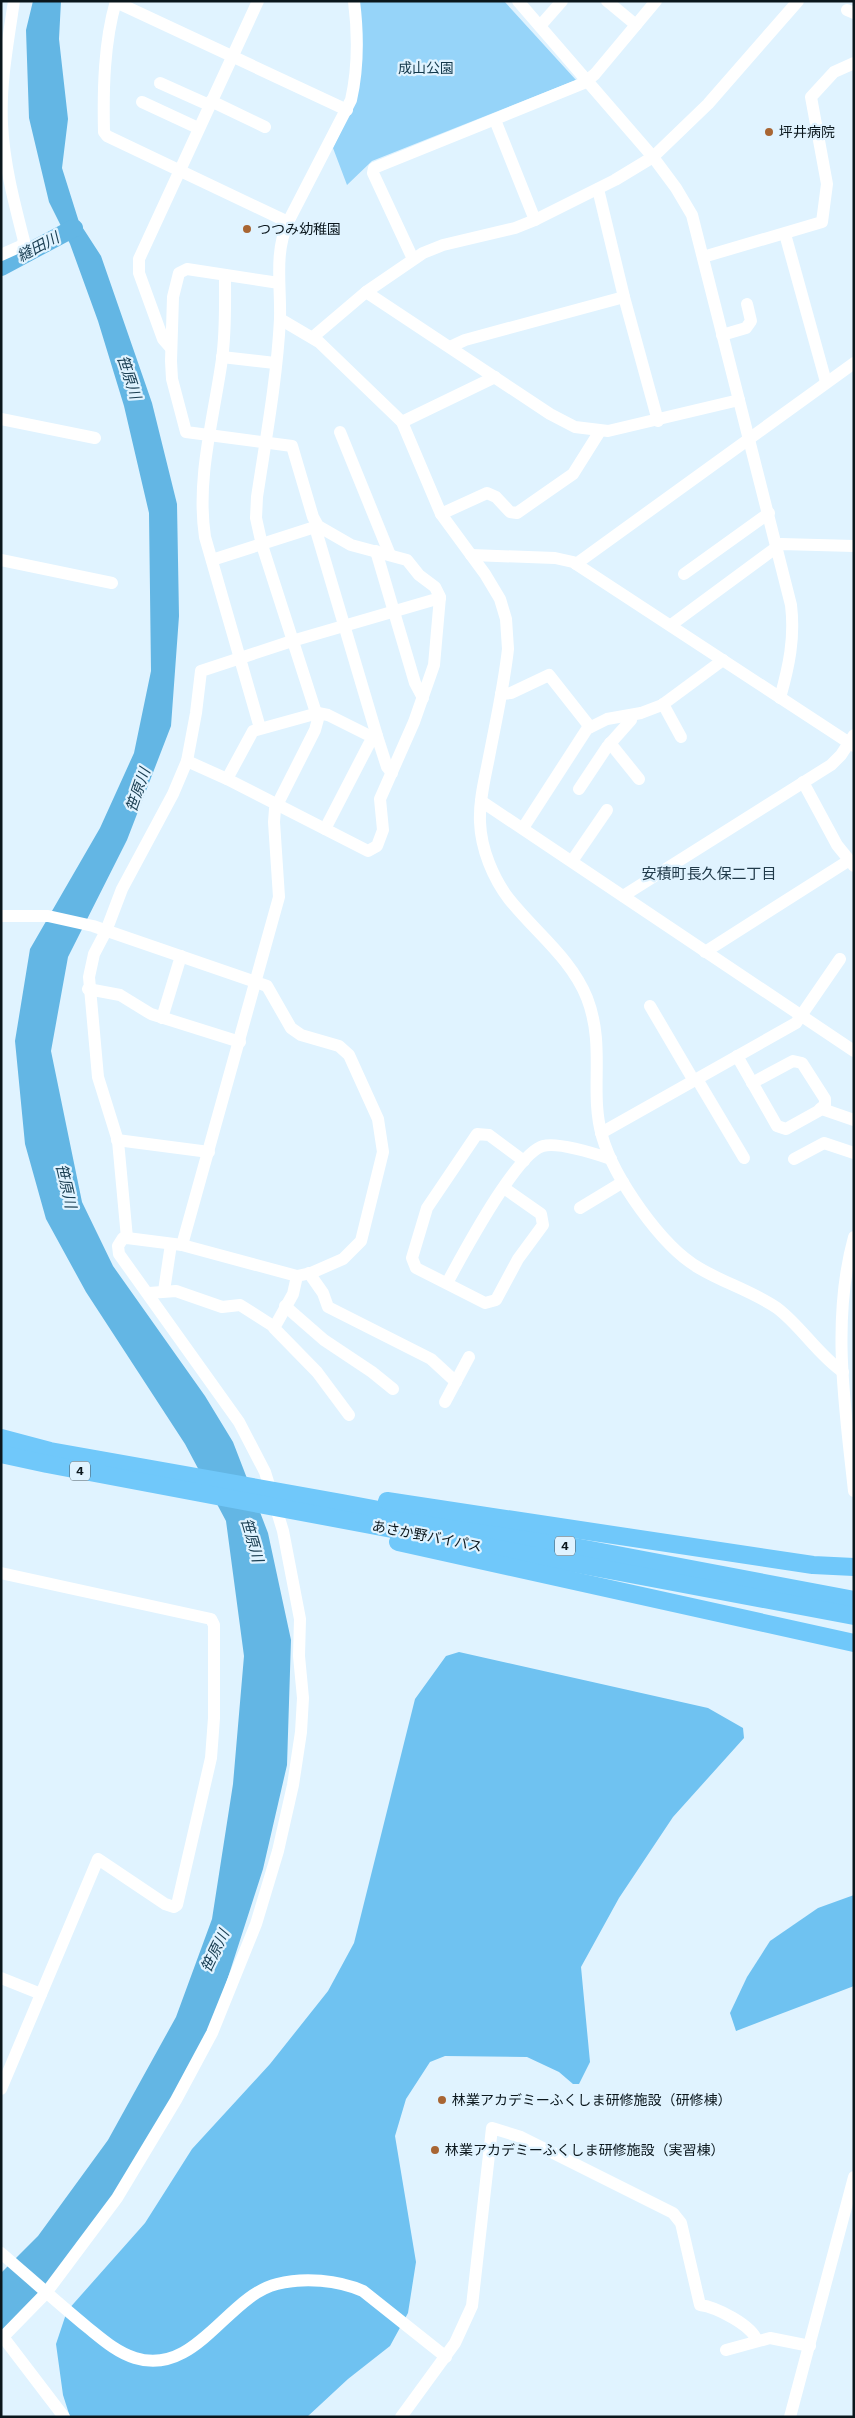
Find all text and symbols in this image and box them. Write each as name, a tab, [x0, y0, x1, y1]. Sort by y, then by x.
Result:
park label: 成山公園	[398, 60, 454, 76]
place label: 坪井病院	[779, 124, 835, 140]
marker: 坪井病院	[763, 126, 775, 138]
place label: つつみ幼稚園	[257, 221, 341, 237]
marker: つつみ幼稚園	[241, 223, 253, 235]
water label: 縫田川	[14, 228, 64, 266]
water label: 笹原川	[113, 353, 145, 403]
water label: 笹原川	[122, 764, 154, 814]
district label: 安積町長久保二丁目	[641, 865, 777, 883]
water label: 笹原川	[52, 1162, 80, 1212]
road number: 4	[70, 1462, 90, 1480]
water label: 笹原川	[237, 1516, 267, 1566]
street label: あさか野バイパス	[371, 1517, 483, 1555]
road number: 4	[555, 1536, 575, 1555]
water label: 笹原川	[197, 1925, 234, 1975]
place label: 林業アカデミーふくしま研修施設（研修棟）	[452, 2092, 731, 2108]
marker: 林業アカデミーふくしま研修施設（研修棟）	[436, 2094, 448, 2106]
place label: 林業アカデミーふくしま研修施設（実習棟）	[445, 2142, 724, 2158]
marker: 林業アカデミーふくしま研修施設（実習棟）	[429, 2144, 441, 2156]

